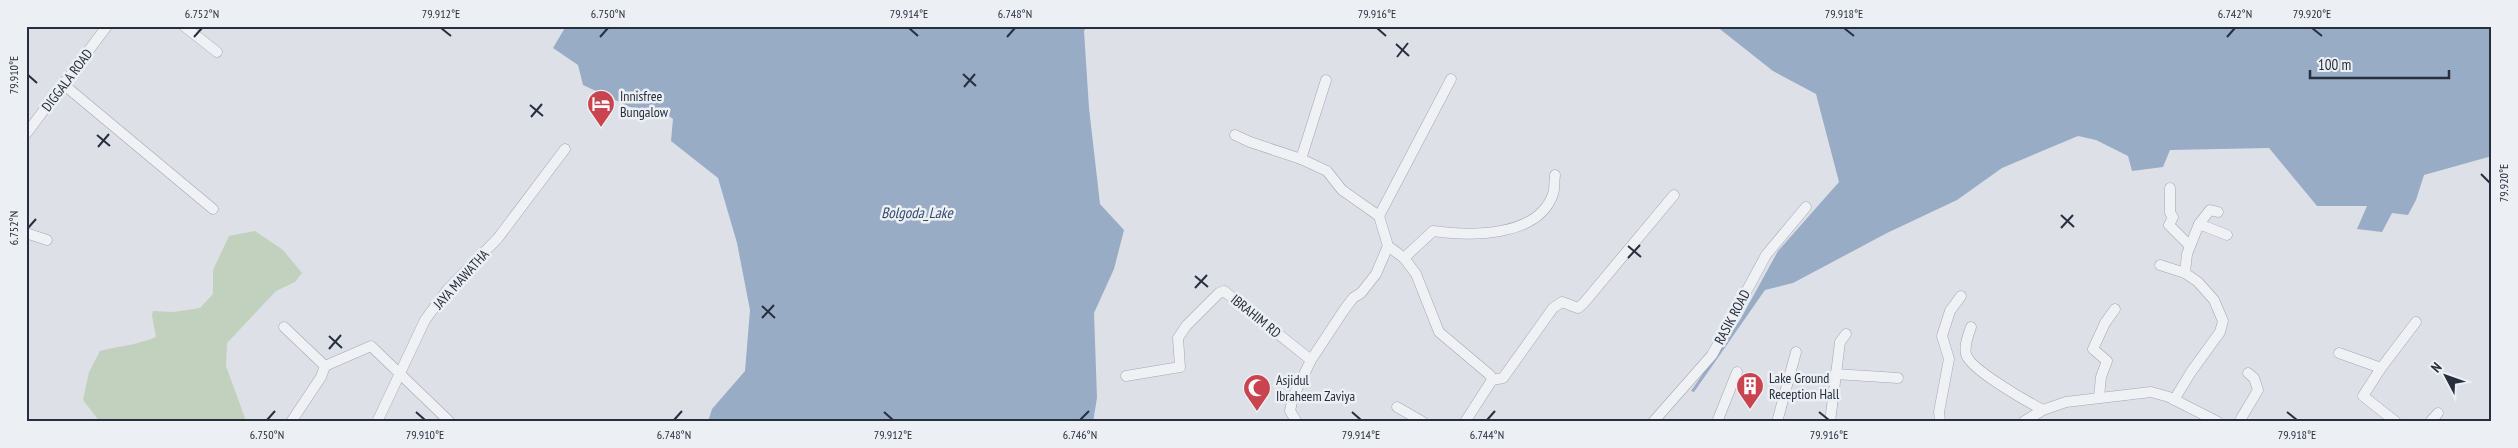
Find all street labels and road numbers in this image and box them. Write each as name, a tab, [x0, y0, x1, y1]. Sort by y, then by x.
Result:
street label: DIGGALA ROAD	[38, 45, 96, 115]
street label: JAYA MAWATHA	[429, 245, 493, 313]
street label: RASIK ROAD	[1710, 287, 1754, 347]
street label: IBRAHIM RD	[1227, 290, 1285, 342]

